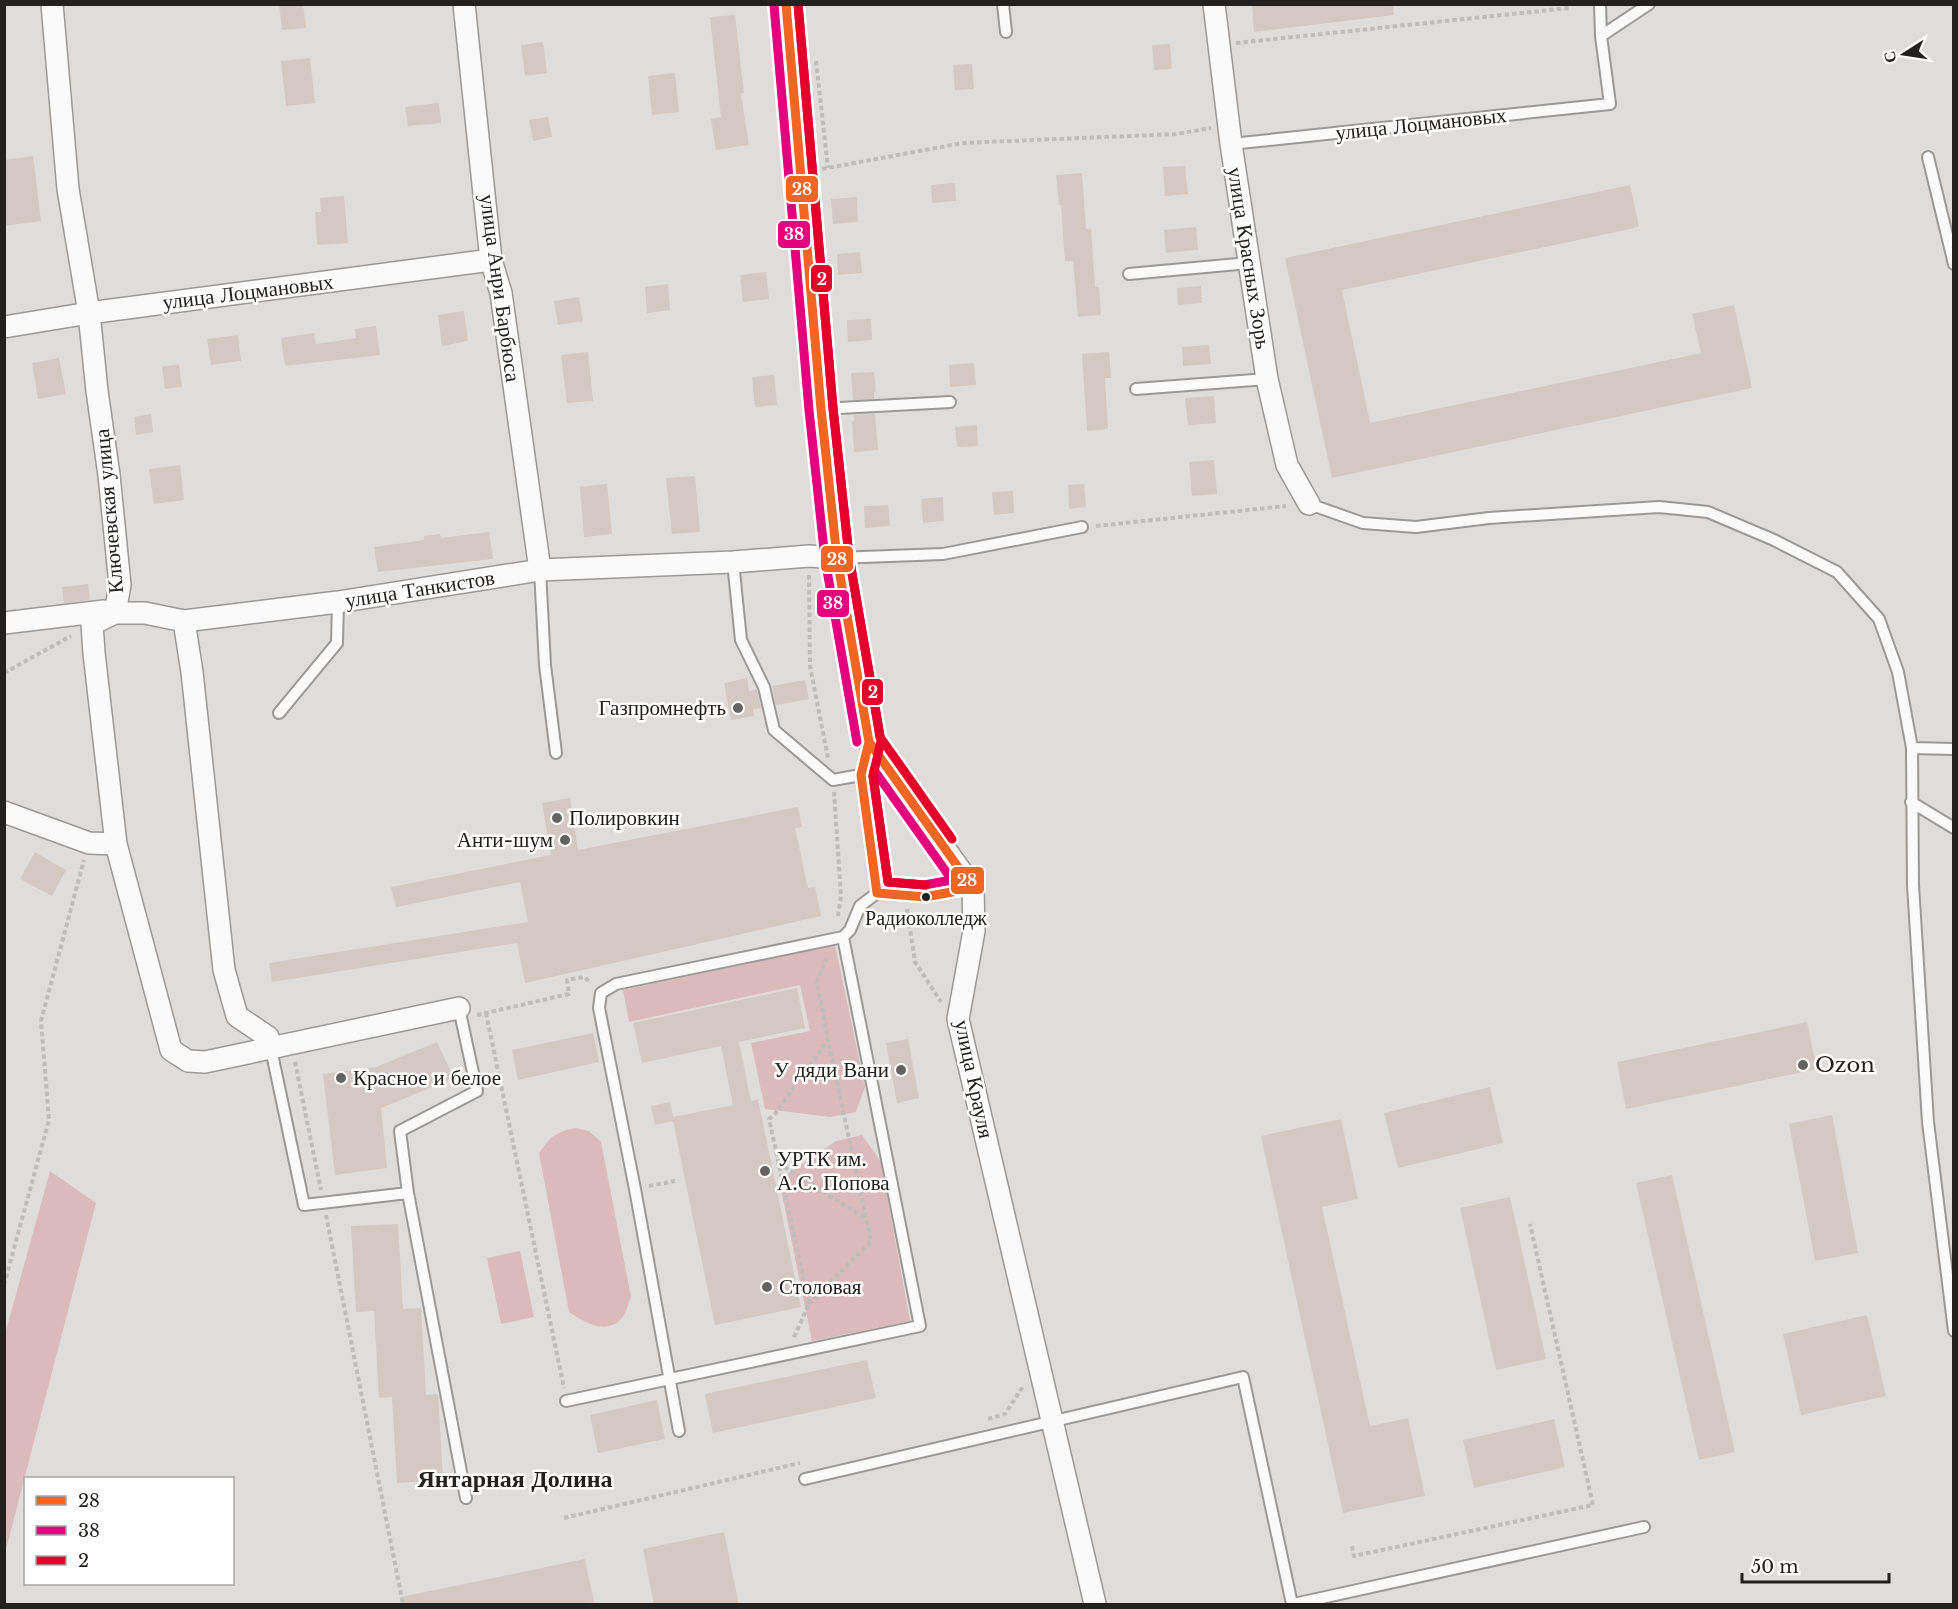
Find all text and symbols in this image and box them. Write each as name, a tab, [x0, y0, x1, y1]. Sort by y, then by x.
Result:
north arrow	[1874, 24, 1934, 84]
text: С	[1878, 49, 1900, 65]
street label: улица Лоцмановых	[1334, 102, 1508, 146]
street label: улица Красных Зорь	[1222, 165, 1276, 351]
line badge: 28	[785, 175, 819, 203]
text: 28	[792, 179, 812, 199]
street label: улица Анри Барбюса	[474, 193, 526, 384]
line badge: 38	[777, 220, 811, 249]
text: 38	[784, 224, 804, 244]
line badge: 2	[810, 264, 833, 293]
street label: улица Лоцмановых	[161, 269, 335, 315]
text: 2	[817, 269, 827, 289]
street label: Ключевская улица	[89, 427, 129, 594]
line badge: 28	[820, 545, 854, 573]
text: 28	[827, 549, 847, 569]
street label: улица Танкистов	[343, 564, 497, 614]
line badge: 38	[816, 589, 850, 618]
text: 38	[823, 593, 843, 613]
line badge: 2	[861, 678, 884, 706]
text: 2	[868, 682, 878, 702]
place label: Газпромнефть	[598, 695, 726, 721]
marker: Газпромнефть	[731, 701, 745, 715]
place label: Полировкин	[569, 805, 680, 831]
marker: Полировкин	[550, 811, 564, 825]
place label: Анти-шум	[457, 827, 553, 853]
marker: Анти-шум	[558, 833, 572, 847]
line badge: 28	[950, 866, 985, 895]
text: 28	[957, 870, 977, 890]
marker: Радиоколледж	[920, 891, 932, 903]
place label: Радиоколледж	[865, 906, 987, 930]
street label: улица Крауля	[949, 1017, 999, 1141]
place label: Ozon	[1815, 1052, 1875, 1078]
place label: У дяди Вани	[774, 1057, 889, 1083]
marker: Ozon	[1796, 1058, 1810, 1072]
marker: У дяди Вани	[894, 1063, 908, 1077]
place label: Красное и белое	[353, 1065, 501, 1091]
marker: Красное и белое	[334, 1071, 348, 1085]
place label: УРТК им. А.С. Попова	[777, 1146, 890, 1196]
marker: УРТК им. А.С. Попова	[758, 1164, 772, 1178]
place label: Столовая	[779, 1274, 862, 1300]
marker: Столовая	[760, 1280, 774, 1294]
district label: Янтарная Долина	[417, 1464, 613, 1493]
legend	[24, 1477, 234, 1585]
text: 28	[78, 1490, 100, 1512]
text: 38	[78, 1520, 100, 1542]
scale bar	[1742, 1546, 1889, 1584]
text: 2	[78, 1550, 89, 1572]
text: 50 m	[1751, 1556, 1799, 1578]

